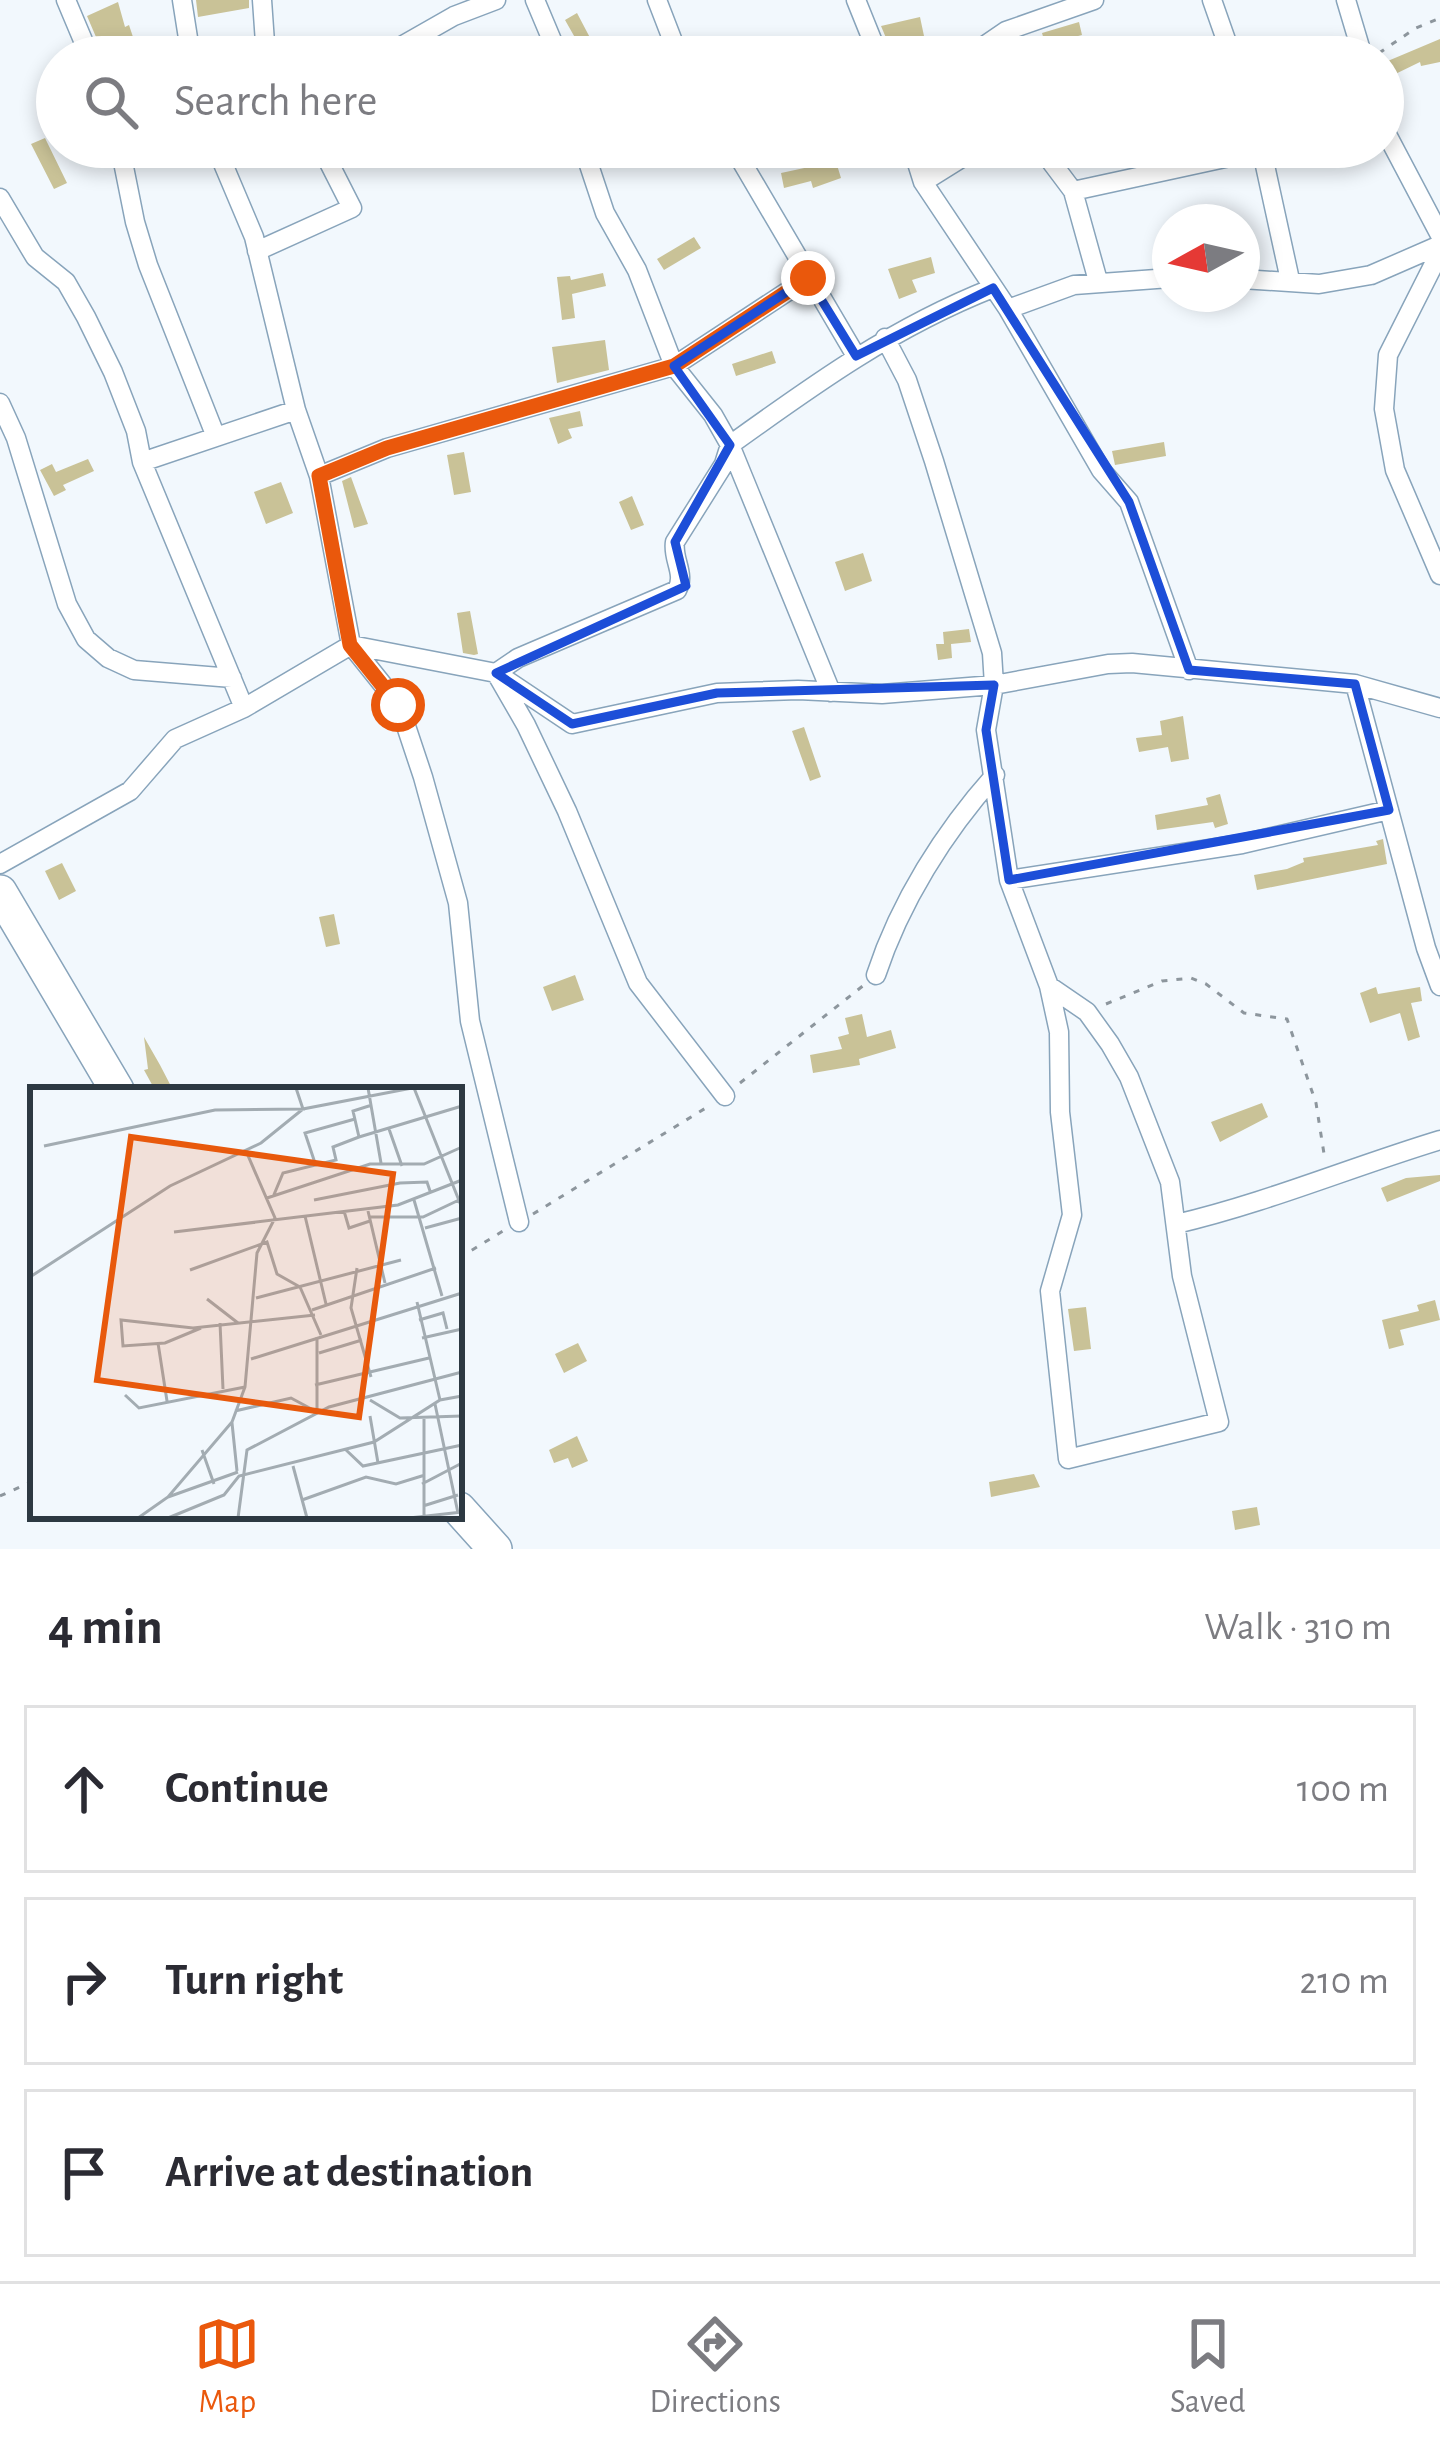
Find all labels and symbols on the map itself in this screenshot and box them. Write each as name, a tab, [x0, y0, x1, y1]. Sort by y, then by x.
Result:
north arrow	[1152, 204, 1260, 312]
route end	[781, 251, 835, 305]
route start	[371, 678, 425, 732]
inset map	[30, 1087, 462, 1519]

